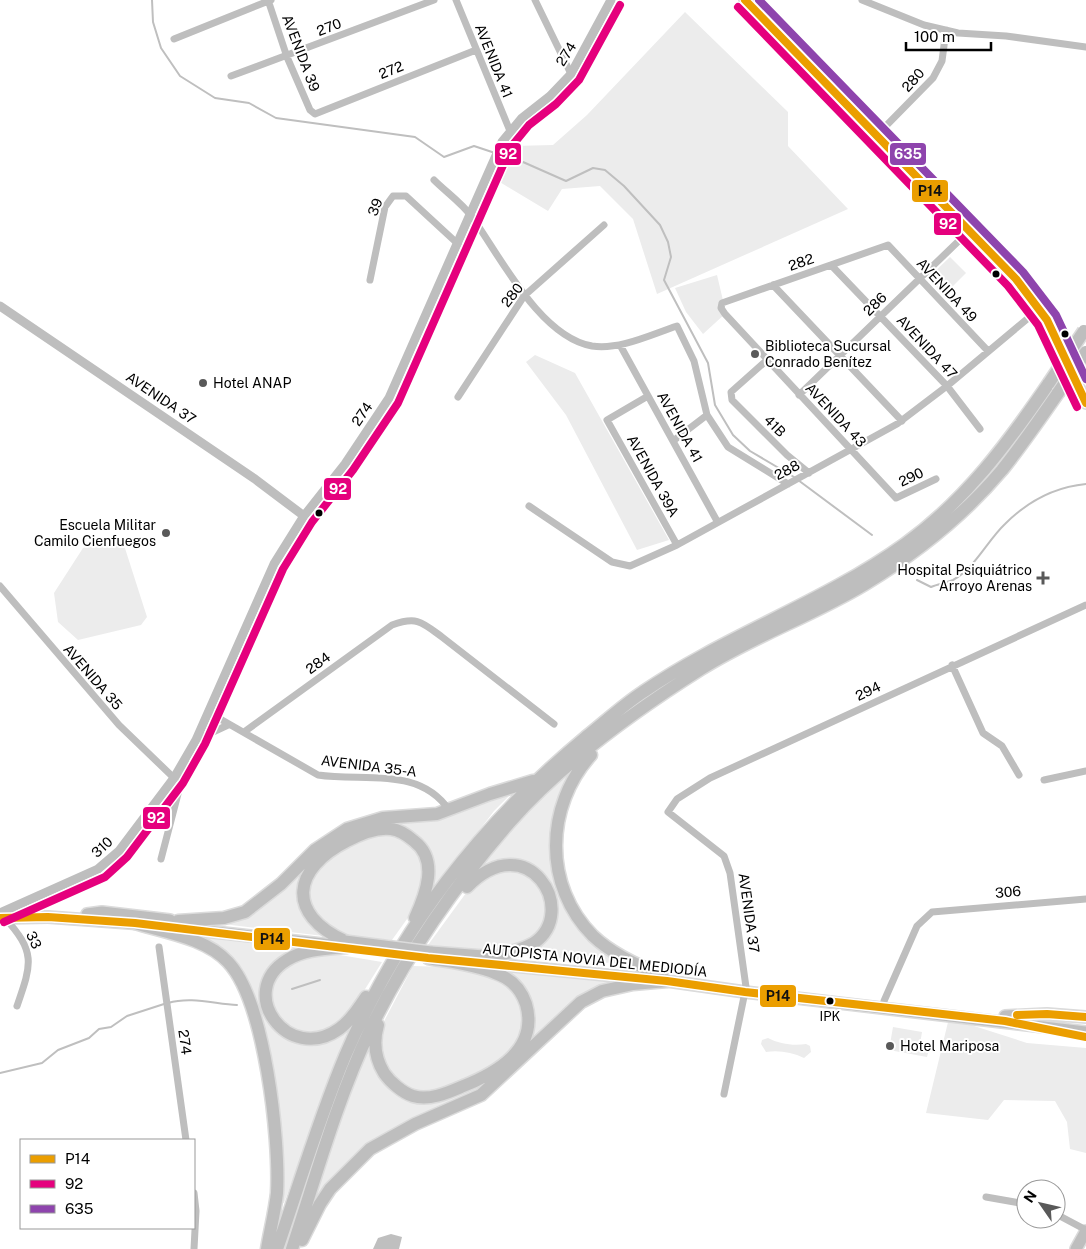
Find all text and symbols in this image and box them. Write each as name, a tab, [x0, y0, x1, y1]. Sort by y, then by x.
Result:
street label: AVENIDA 39	[279, 12, 323, 94]
street label: 270	[314, 15, 344, 39]
scale bar	[906, 20, 991, 52]
street label: AVENIDA 41	[472, 22, 516, 100]
text: 100 m	[914, 28, 955, 45]
street label: 274	[553, 39, 580, 69]
street label: 272	[376, 58, 406, 82]
street label: 280	[898, 65, 928, 95]
line badge: 92	[494, 142, 522, 166]
line badge: 635	[889, 142, 927, 166]
text: 92	[499, 146, 517, 162]
text: 635	[894, 146, 922, 162]
line badge: P14	[911, 179, 949, 203]
text: P14	[918, 183, 942, 199]
street label: 39	[364, 196, 386, 218]
line badge: 92	[933, 212, 962, 236]
text: 92	[939, 216, 957, 232]
street label: 282	[786, 250, 816, 274]
street label: AVENIDA 49	[913, 255, 981, 325]
unlabelled marker	[991, 269, 1001, 279]
street label: 280	[498, 280, 526, 310]
street label: 286	[860, 289, 890, 319]
street label: AVENIDA 47	[894, 312, 960, 382]
unlabelled marker	[1060, 329, 1070, 339]
place label: Biblioteca Sucursal Conrado Benítez	[765, 338, 891, 370]
marker: Biblioteca Sucursal Conrado Benítez	[749, 348, 761, 360]
street label: AVENIDA 37	[123, 369, 199, 427]
place label: Hotel ANAP	[213, 375, 291, 391]
marker: Hotel ANAP	[197, 377, 209, 389]
street label: AVENIDA 43	[802, 380, 870, 450]
street label: AVENIDA 41	[654, 389, 706, 465]
street label: 274	[348, 399, 376, 429]
street label: 41B	[761, 412, 789, 440]
street label: AVENIDA 39A	[624, 432, 682, 520]
street label: 288	[772, 457, 802, 483]
street label: 290	[896, 464, 926, 490]
line badge: 92	[323, 477, 352, 501]
text: 92	[329, 481, 347, 497]
unlabelled marker	[314, 508, 324, 518]
place label: Escuela Militar Camilo Cienfuegos	[34, 517, 156, 549]
marker: Escuela Militar Camilo Cienfuegos	[160, 527, 172, 539]
place label: Hospital Psiquiátrico Arroyo Arenas	[897, 562, 1032, 594]
marker: Hospital Psiquiátrico Arroyo Arenas	[1036, 571, 1050, 585]
street label: AVENIDA 35	[60, 641, 126, 713]
street label: 284	[303, 649, 333, 677]
street label: 294	[853, 678, 883, 704]
street label: AVENIDA 35-A	[320, 752, 418, 780]
line badge: 92	[142, 806, 171, 830]
text: 92	[147, 810, 165, 826]
street label: 310	[88, 833, 116, 861]
street label: AVENIDA 37	[735, 872, 763, 954]
street label: 306	[994, 883, 1022, 901]
line badge: P14	[253, 927, 291, 951]
street label: 33	[23, 929, 45, 951]
text: P14	[260, 931, 284, 947]
street label: AUTOPISTA NOVIA DEL MEDIODÍA	[482, 939, 708, 980]
line badge: P14	[759, 984, 797, 1008]
text: P14	[766, 988, 790, 1004]
marker: IPK	[825, 996, 835, 1006]
place label: IPK	[820, 1009, 841, 1024]
street label: 274	[175, 1028, 195, 1056]
place label: Hotel Mariposa	[900, 1038, 999, 1054]
marker: Hotel Mariposa	[884, 1040, 896, 1052]
legend	[20, 1139, 195, 1229]
text: P14	[65, 1150, 90, 1167]
text: 92	[65, 1175, 83, 1192]
north arrow	[1016, 1179, 1066, 1229]
text: N	[1021, 1188, 1040, 1206]
text: 635	[65, 1200, 93, 1217]

